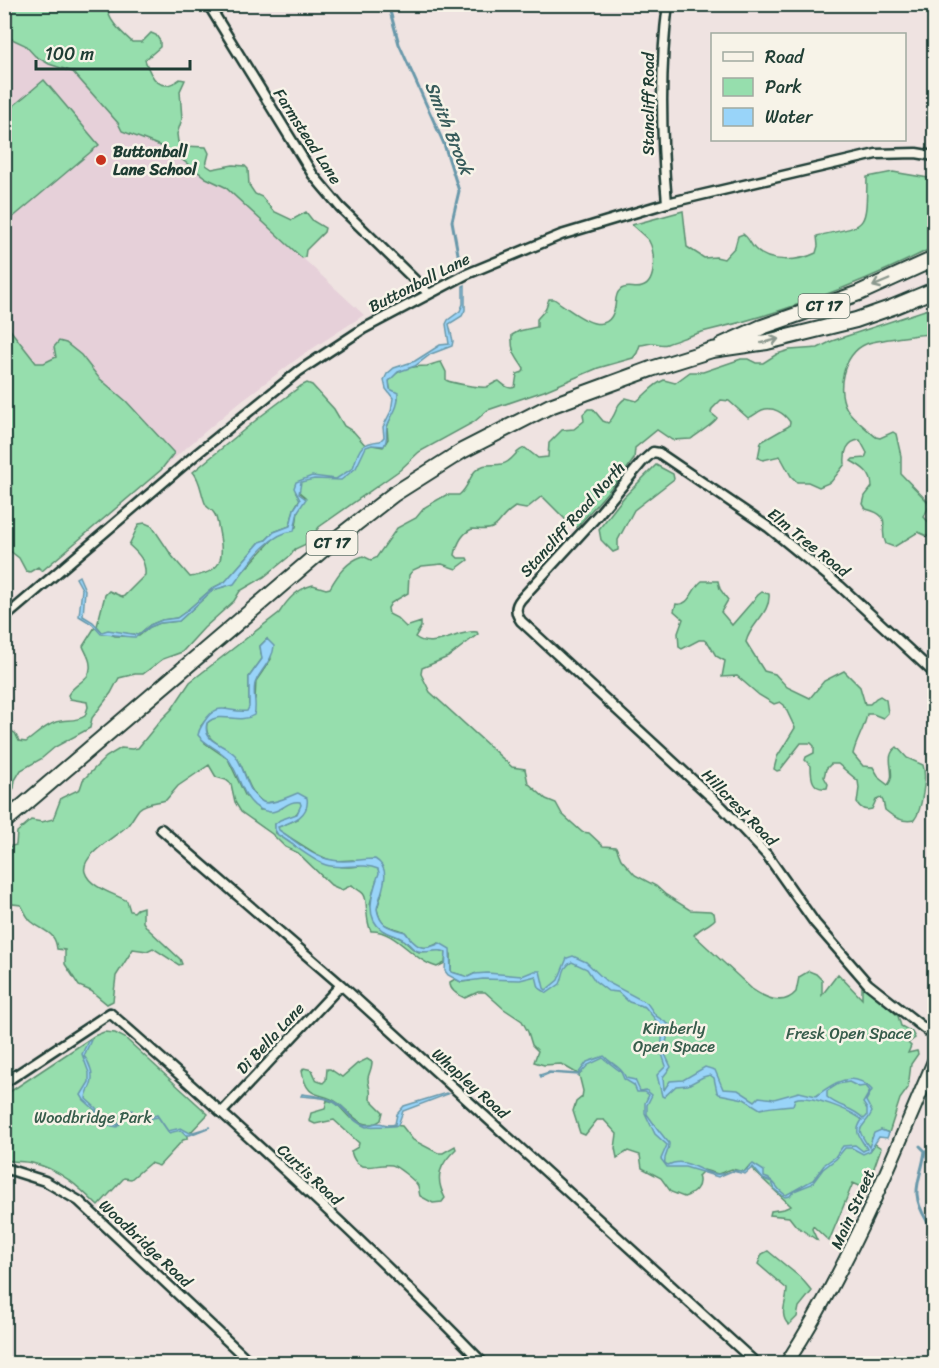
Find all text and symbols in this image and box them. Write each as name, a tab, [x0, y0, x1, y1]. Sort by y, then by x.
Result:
scale bar	[36, 33, 190, 71]
legend	[711, 33, 906, 141]
text: 100 m	[45, 38, 94, 70]
text: Road	[765, 41, 805, 73]
street label: Stancliff Road	[634, 51, 663, 156]
text: Park	[765, 71, 802, 103]
water label: Smith Brook	[416, 76, 483, 182]
street label: Farmstead Lane	[265, 82, 350, 190]
text: Water	[765, 101, 814, 133]
place label: Buttonball Lane School	[113, 137, 198, 184]
marker: Buttonball Lane School	[94, 153, 108, 167]
street label: Buttonball Lane	[363, 244, 475, 321]
one-way arrow	[873, 278, 891, 290]
road number: CT 17	[798, 294, 850, 318]
one-way arrow	[760, 334, 779, 346]
street label: Stancliff Road North	[512, 455, 633, 584]
street label: Elm Tree Road	[761, 500, 858, 586]
road number: CT 17	[306, 531, 358, 555]
street label: Hillcrest Road	[695, 761, 786, 854]
street label: Di Bella Lane	[229, 995, 312, 1081]
park label: Kimberly Open Space	[633, 1014, 715, 1061]
park label: Fresk Open Space	[786, 1019, 912, 1048]
street label: Whapley Road	[425, 1040, 517, 1127]
park label: Woodbridge Park	[34, 1103, 153, 1132]
street label: Curtis Road	[270, 1136, 350, 1214]
street label: Main Street	[822, 1165, 883, 1254]
street label: Woodbridge Road	[92, 1192, 200, 1296]

